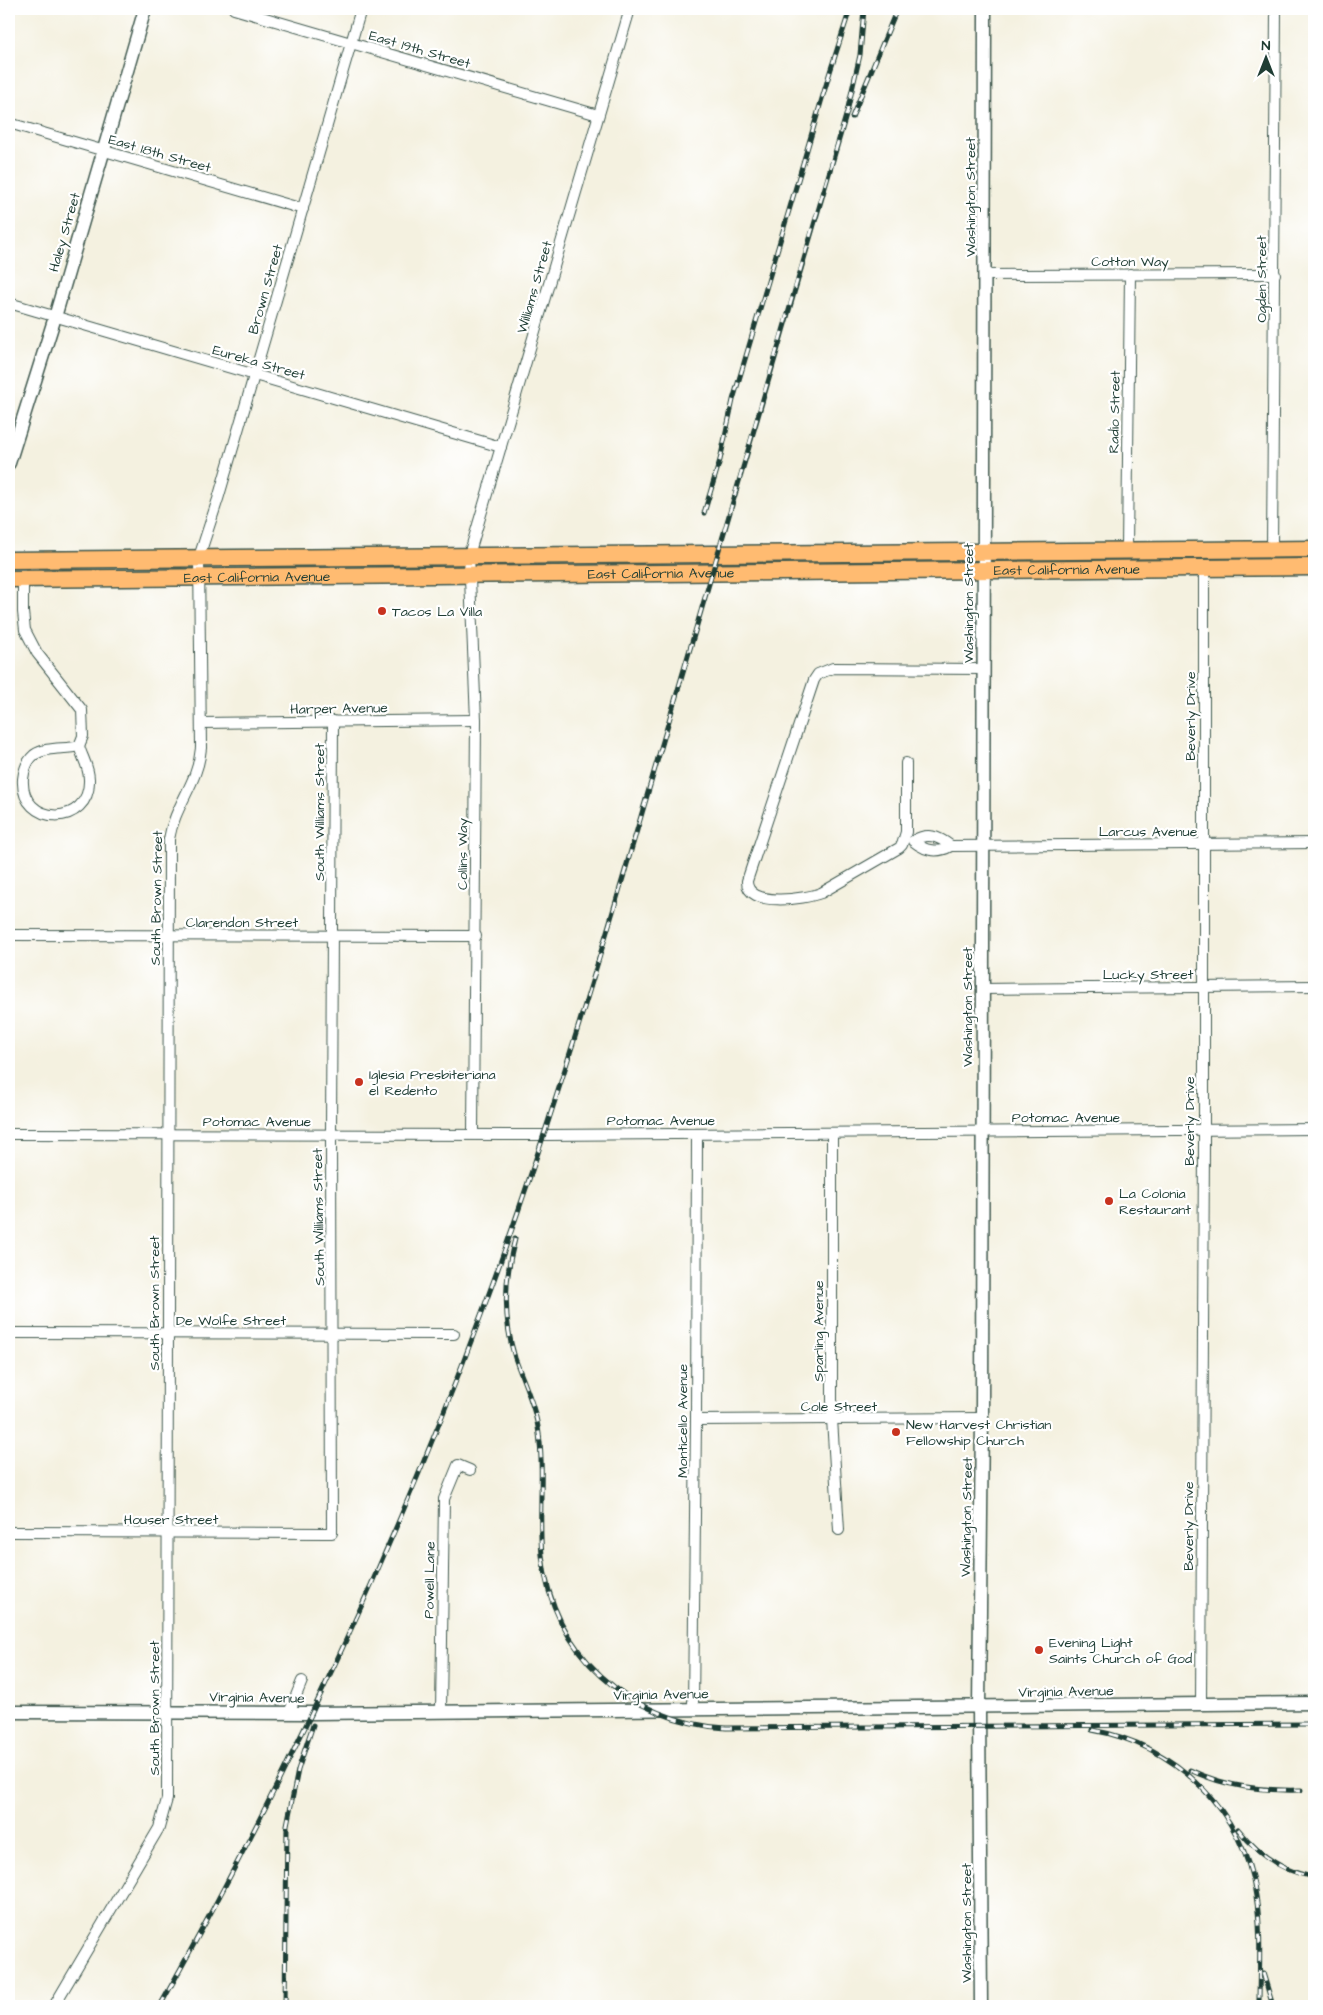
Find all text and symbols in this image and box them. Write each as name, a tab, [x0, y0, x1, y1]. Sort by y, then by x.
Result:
street label: East 19th Street	[367, 26, 473, 74]
north arrow	[1240, 32, 1290, 82]
text: N	[1262, 36, 1271, 56]
street label: East 18th Street	[106, 130, 214, 178]
street label: Washington Street	[961, 137, 981, 257]
street label: Haley Street	[44, 190, 86, 274]
street label: Ogden Street	[1252, 235, 1272, 323]
street label: Williams Street	[512, 238, 558, 336]
street label: Brown Street	[244, 242, 288, 337]
street label: Cotton Way	[1091, 252, 1169, 272]
street label: Eureka Street	[210, 340, 308, 386]
street label: Radio Street	[1104, 370, 1126, 454]
street label: Washington Street	[959, 543, 979, 663]
street label: East California Avenue	[994, 560, 1141, 581]
street label: East California Avenue	[588, 563, 735, 585]
street label: East California Avenue	[184, 567, 331, 588]
place label: Tacos La Villa	[392, 602, 482, 622]
marker: Tacos La Villa	[376, 605, 388, 617]
street label: Beverly Drive	[1181, 671, 1201, 761]
street label: Harper Avenue	[290, 698, 388, 720]
street label: South Williams Street	[310, 743, 330, 881]
street label: Collins Way	[453, 818, 473, 890]
street label: Larcus Avenue	[1099, 822, 1198, 842]
street label: South Brown Street	[146, 830, 168, 966]
street label: Clarendon Street	[186, 913, 299, 933]
street label: Washington Street	[958, 947, 978, 1067]
street label: Lucky Street	[1103, 965, 1194, 985]
place label: Iglesia Presbiteriana el Redento	[369, 1065, 496, 1101]
marker: Iglesia Presbiteriana el Redento	[353, 1076, 365, 1088]
street label: Beverly Drive	[1180, 1076, 1200, 1166]
street label: Potomac Avenue	[1012, 1108, 1121, 1128]
street label: Potomac Avenue	[607, 1111, 716, 1131]
street label: Potomac Avenue	[203, 1112, 312, 1132]
street label: South Williams Street	[308, 1148, 330, 1286]
place label: La Colonia Restaurant	[1119, 1184, 1191, 1220]
marker: La Colonia Restaurant	[1103, 1195, 1115, 1207]
street label: South Brown Street	[145, 1235, 165, 1370]
street label: Sparling Avenue	[809, 1280, 829, 1382]
street label: De Wolfe Street	[176, 1311, 286, 1331]
street label: Monticello Avenue	[673, 1364, 693, 1478]
street label: Cole Street	[801, 1397, 878, 1417]
place label: New Harvest Christian Fellowship Church	[906, 1415, 1051, 1451]
marker: New Harvest Christian Fellowship Church	[890, 1426, 902, 1438]
street label: Washington Street	[956, 1457, 978, 1577]
street label: Beverly Drive	[1179, 1481, 1199, 1571]
street label: Houser Street	[124, 1510, 219, 1530]
street label: Powell Lane	[419, 1541, 441, 1619]
place label: Evening Light Saints Church of God	[1049, 1633, 1192, 1669]
street label: South Brown Street	[145, 1640, 165, 1775]
marker: Evening Light Saints Church of God	[1033, 1644, 1045, 1656]
street label: Virginia Avenue	[1018, 1681, 1114, 1703]
street label: Virginia Avenue	[613, 1684, 709, 1706]
street label: Virginia Avenue	[209, 1687, 305, 1709]
street label: Washington Street	[957, 1863, 977, 1983]

